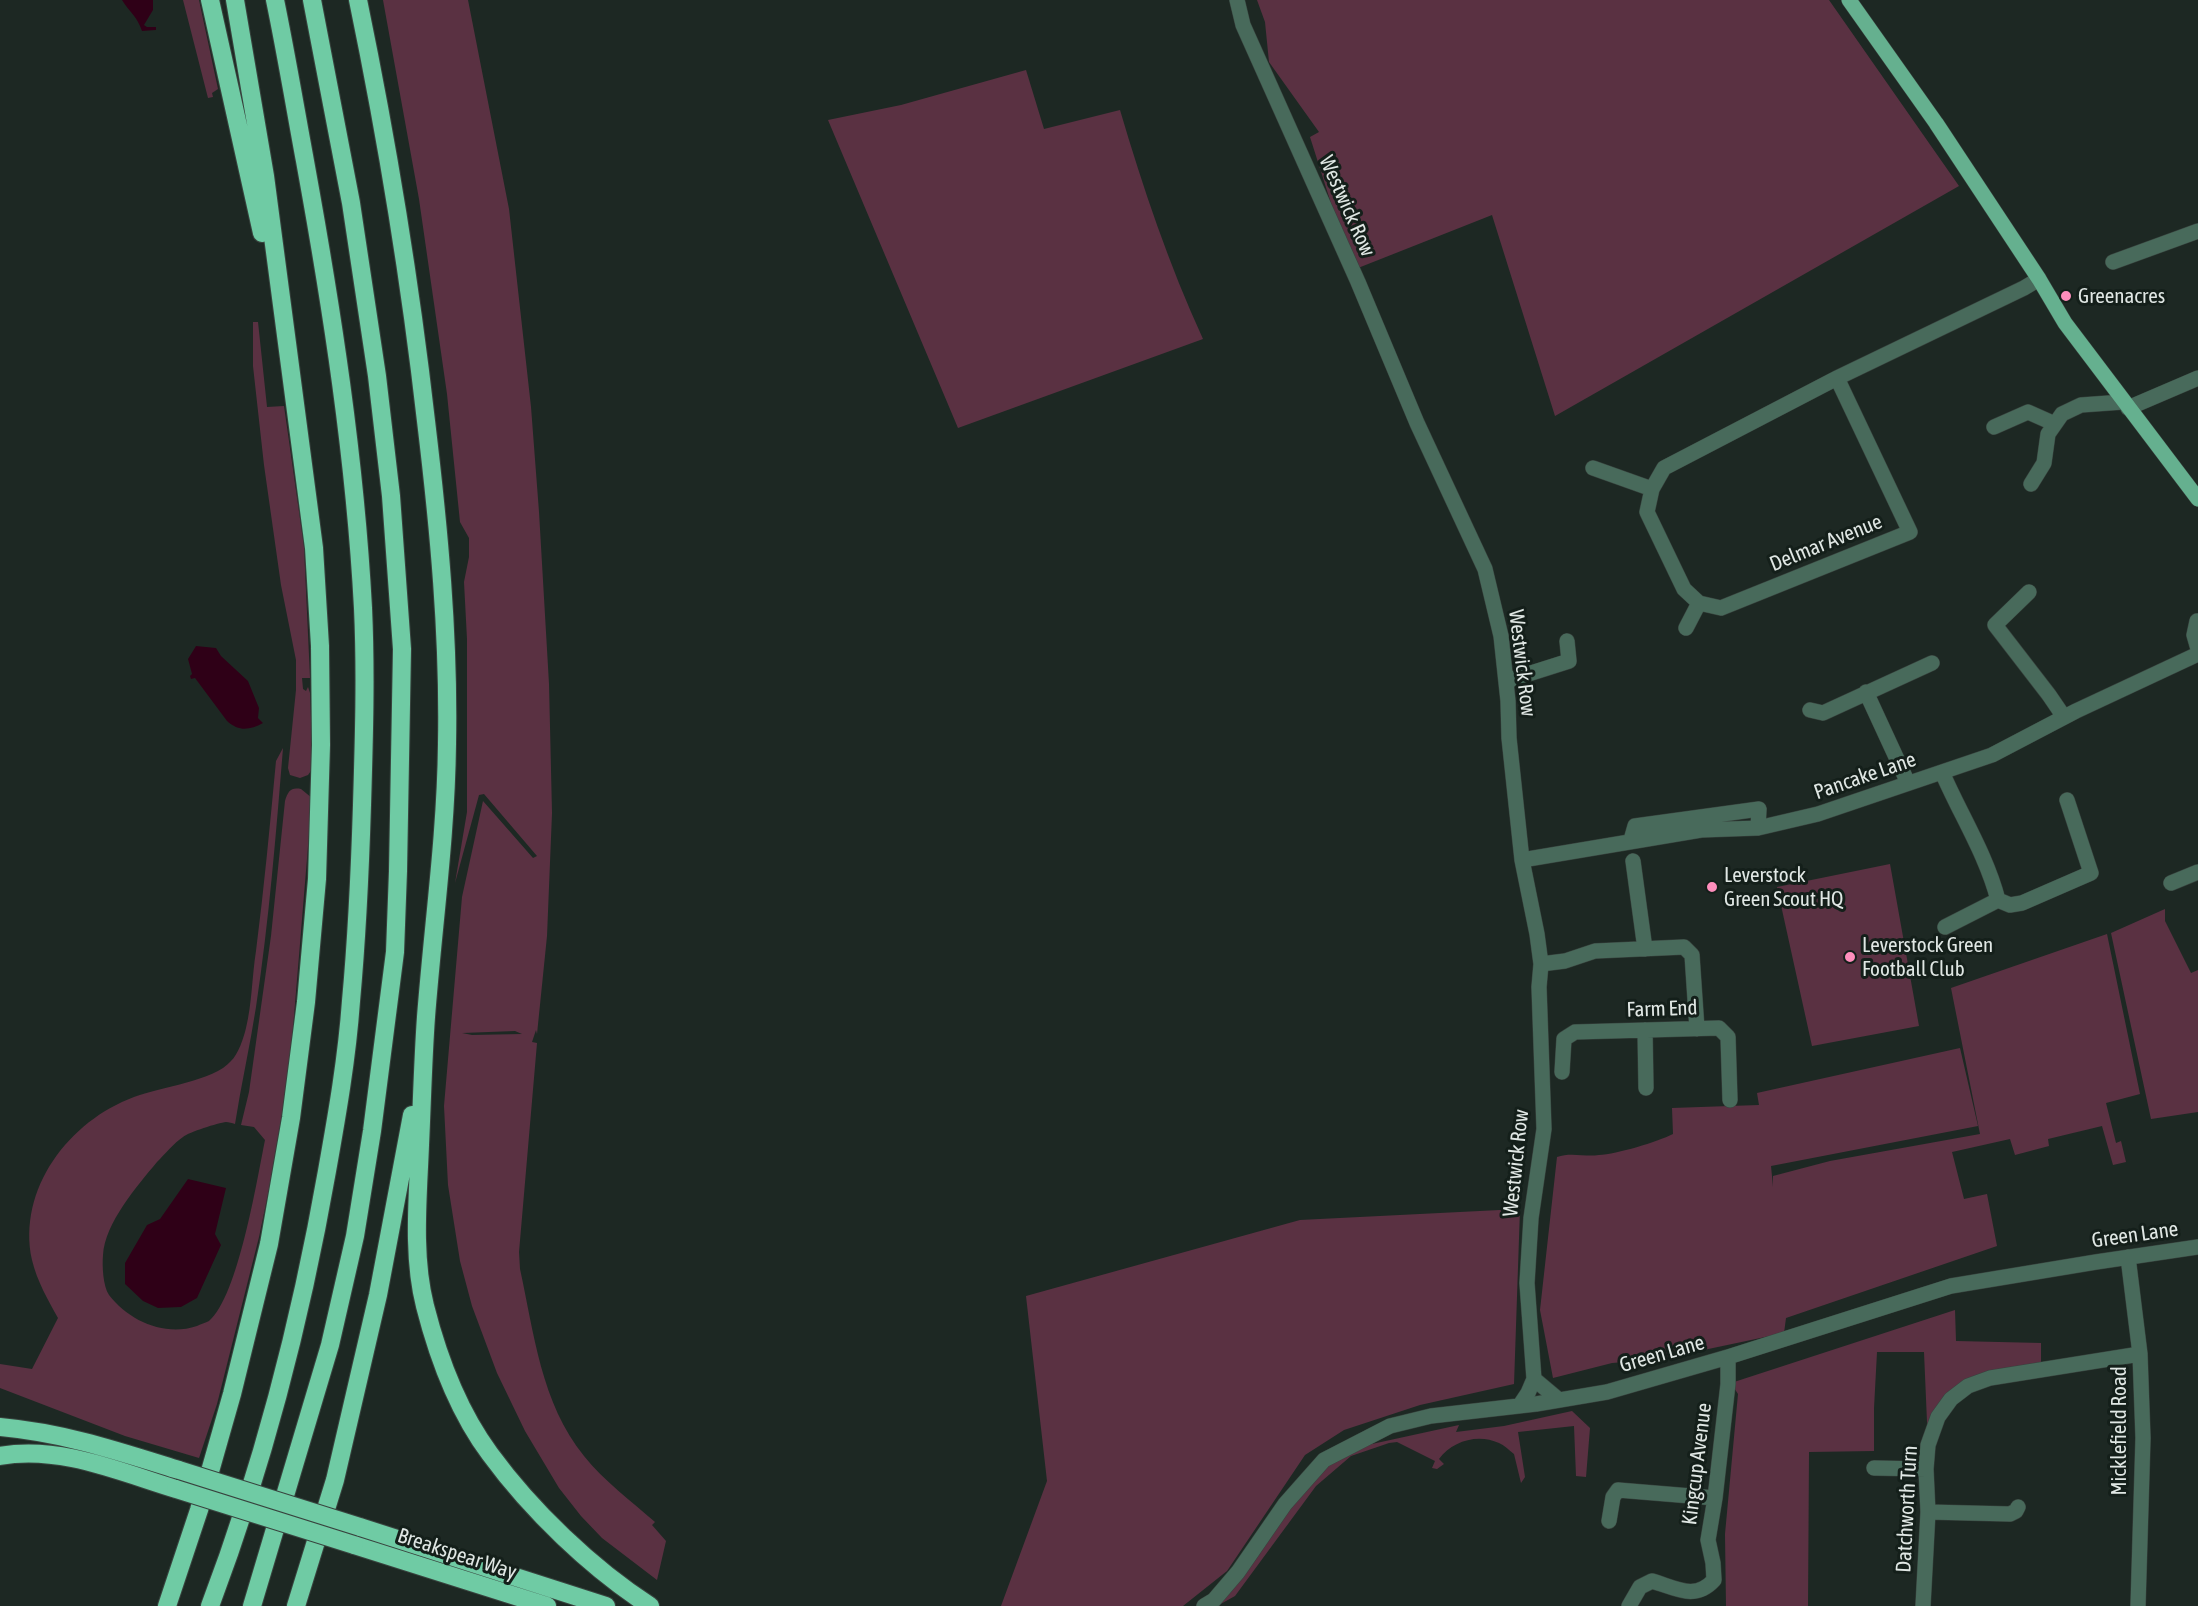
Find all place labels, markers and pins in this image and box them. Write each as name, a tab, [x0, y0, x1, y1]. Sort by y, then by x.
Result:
place label: Greenacres	[2078, 283, 2165, 309]
marker: Greenacres	[2059, 289, 2073, 303]
place label: Leverstock Green Scout HQ	[1724, 862, 1843, 912]
marker: Leverstock Green Scout HQ	[1705, 880, 1719, 894]
place label: Leverstock Green Football Club	[1862, 932, 1993, 982]
marker: Leverstock Green Football Club	[1843, 950, 1857, 964]

